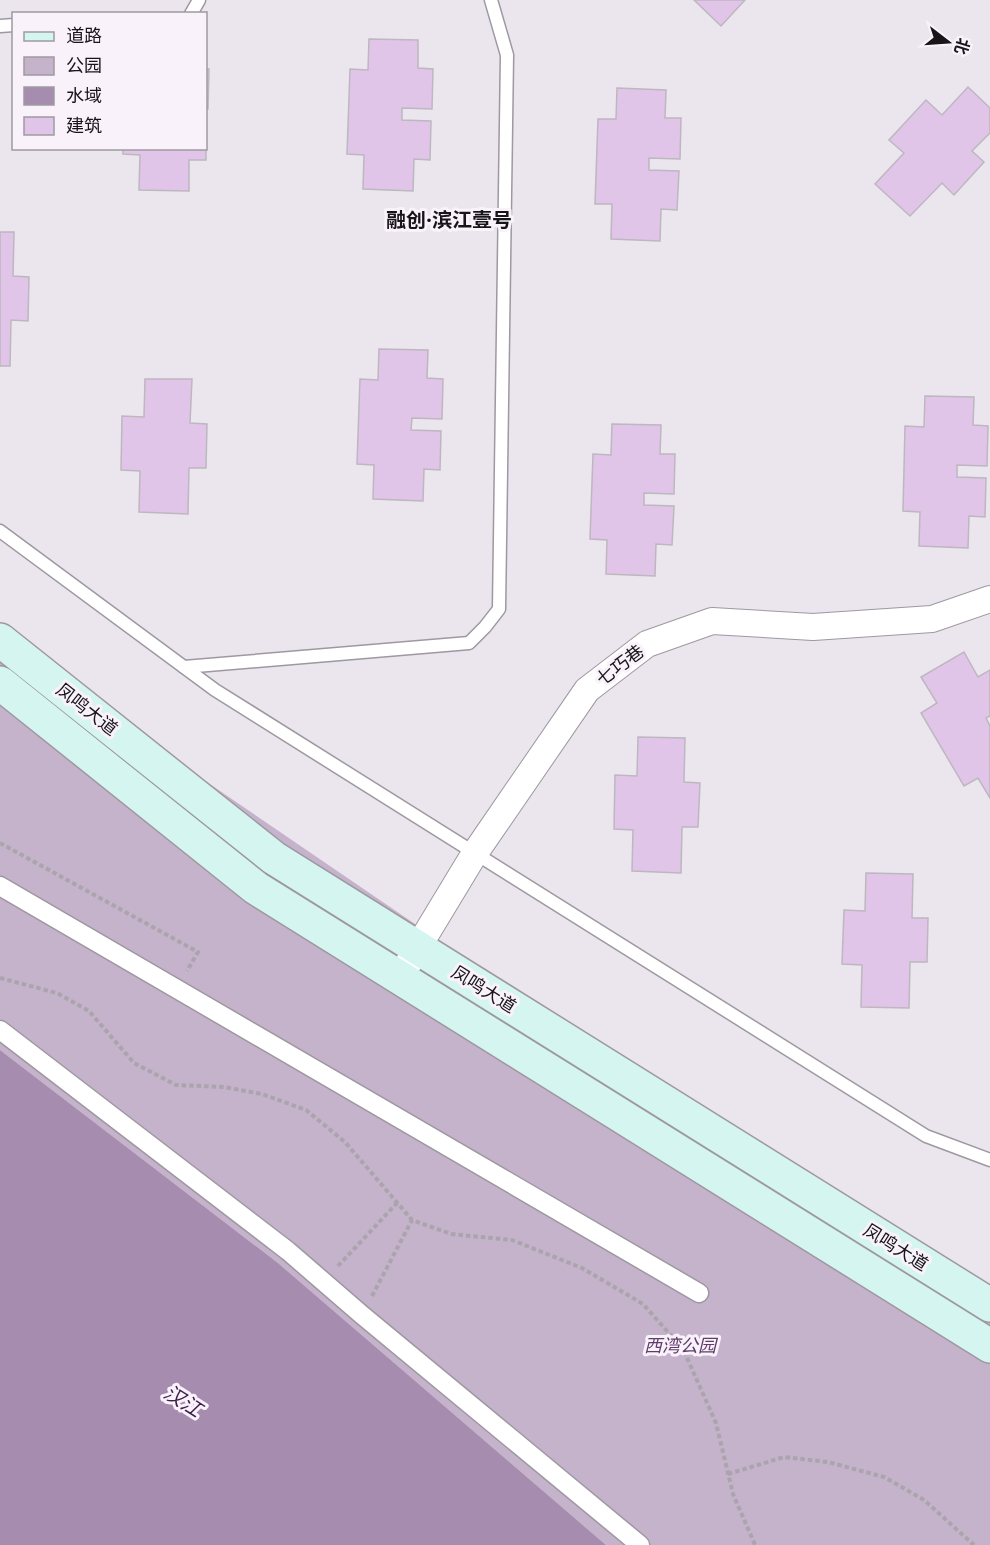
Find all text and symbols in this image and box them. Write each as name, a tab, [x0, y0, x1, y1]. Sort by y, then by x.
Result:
legend	[12, 12, 207, 150]
north arrow	[918, 12, 978, 72]
text: 道路	[66, 23, 102, 48]
text: 北	[949, 36, 975, 57]
text: 公园	[66, 53, 102, 78]
text: 水域	[66, 83, 102, 108]
text: 建筑	[66, 113, 102, 138]
district label: 融创·滨江壹号	[386, 206, 512, 234]
street label: 七巧巷	[591, 639, 649, 691]
street label: 凤鸣大道	[51, 677, 123, 741]
street label: 凤鸣大道	[447, 959, 521, 1019]
street label: 凤鸣大道	[859, 1217, 933, 1277]
park label: 西湾公园	[644, 1333, 719, 1358]
water label: 汉江	[159, 1379, 209, 1425]

